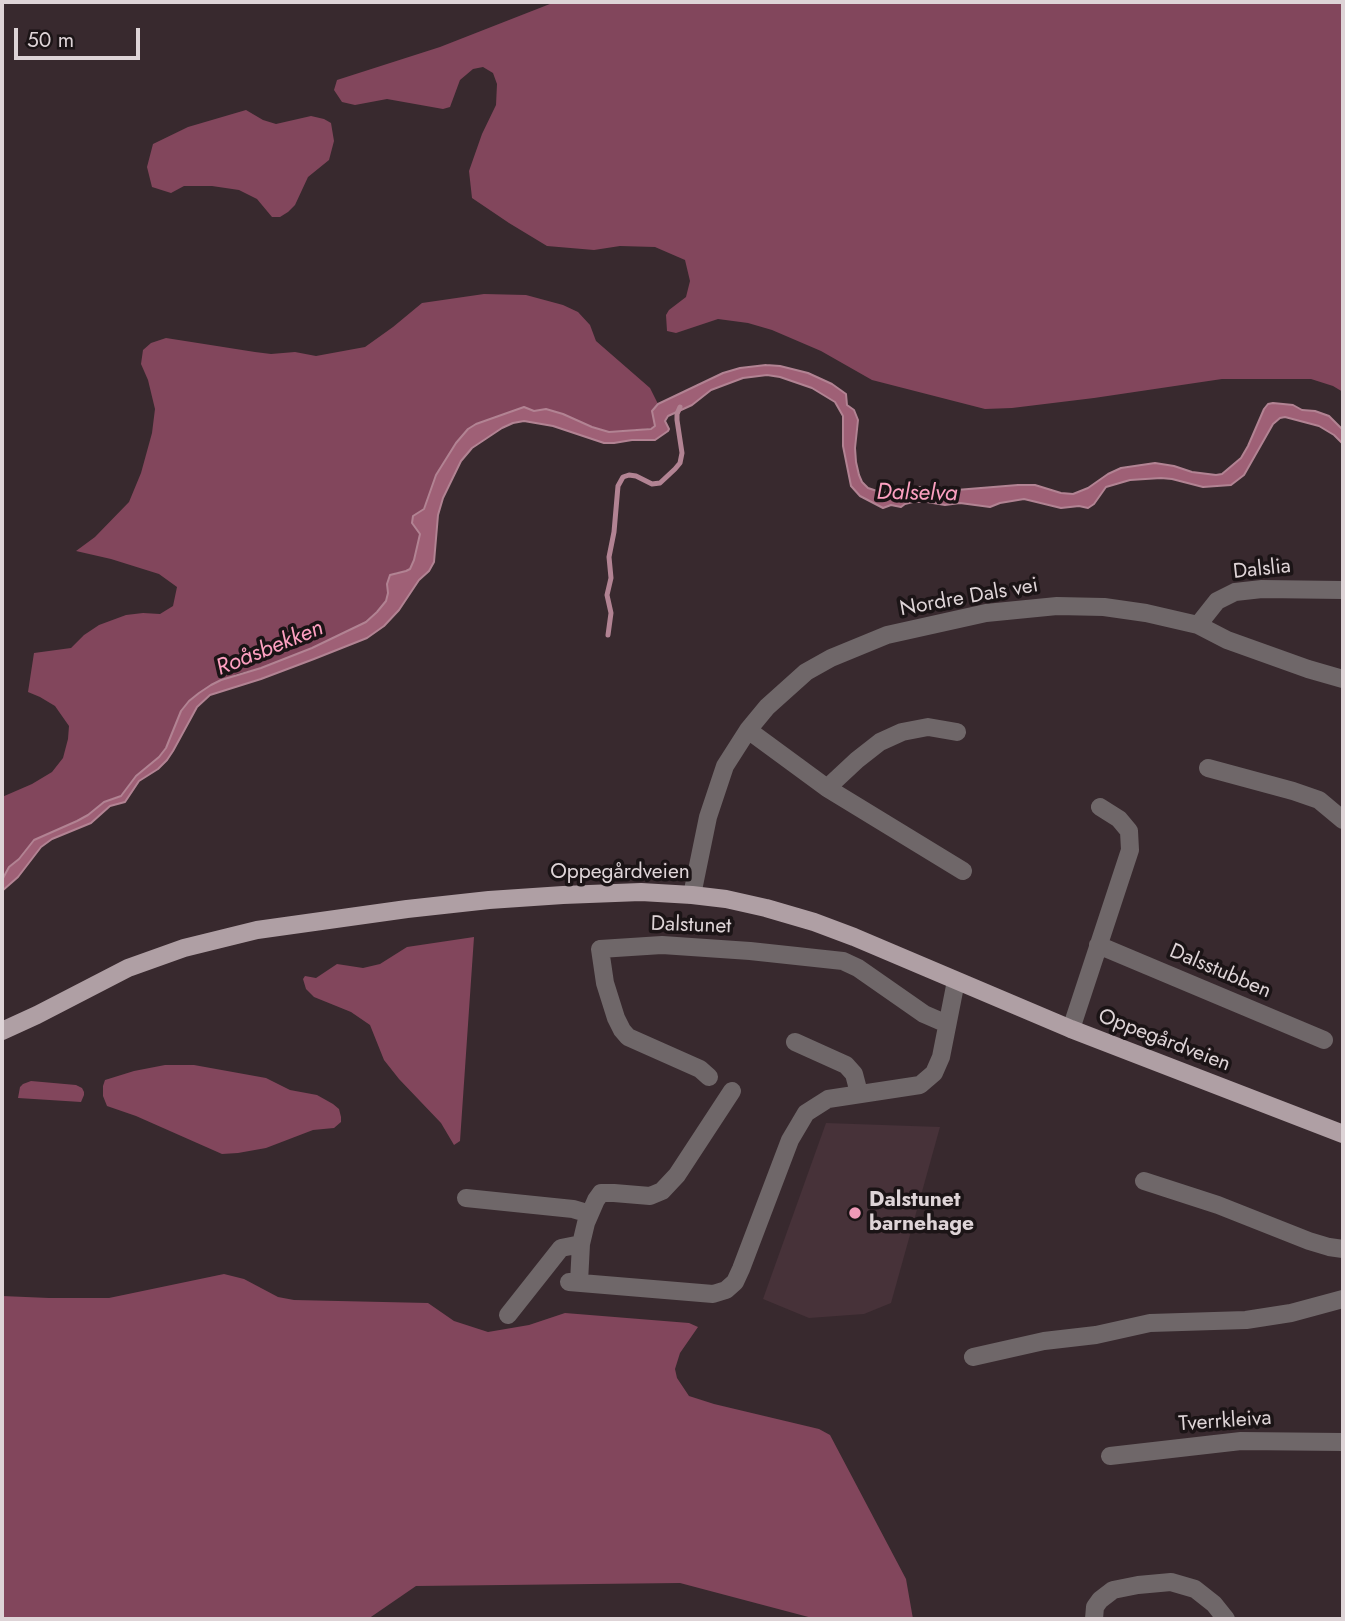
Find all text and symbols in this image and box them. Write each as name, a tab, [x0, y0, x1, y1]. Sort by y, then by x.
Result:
scale bar	[18, 14, 144, 58]
text: 50 m	[27, 25, 74, 55]
water label: Dalselva	[876, 479, 958, 509]
street label: Dalslia	[1232, 554, 1292, 586]
street label: Nordre Dals vei	[898, 573, 1040, 623]
water label: Roåsbekken	[212, 615, 328, 683]
street label: Oppegårdveien	[550, 860, 690, 886]
street label: Dalstunet	[650, 912, 732, 940]
street label: Dalsstubben	[1165, 939, 1275, 1005]
street label: Oppegårdveien	[1094, 1004, 1234, 1078]
place label: Dalstunet barnehage	[869, 1188, 974, 1238]
marker: Dalstunet barnehage	[847, 1205, 863, 1221]
street label: Tverrkleiva	[1178, 1406, 1272, 1438]

